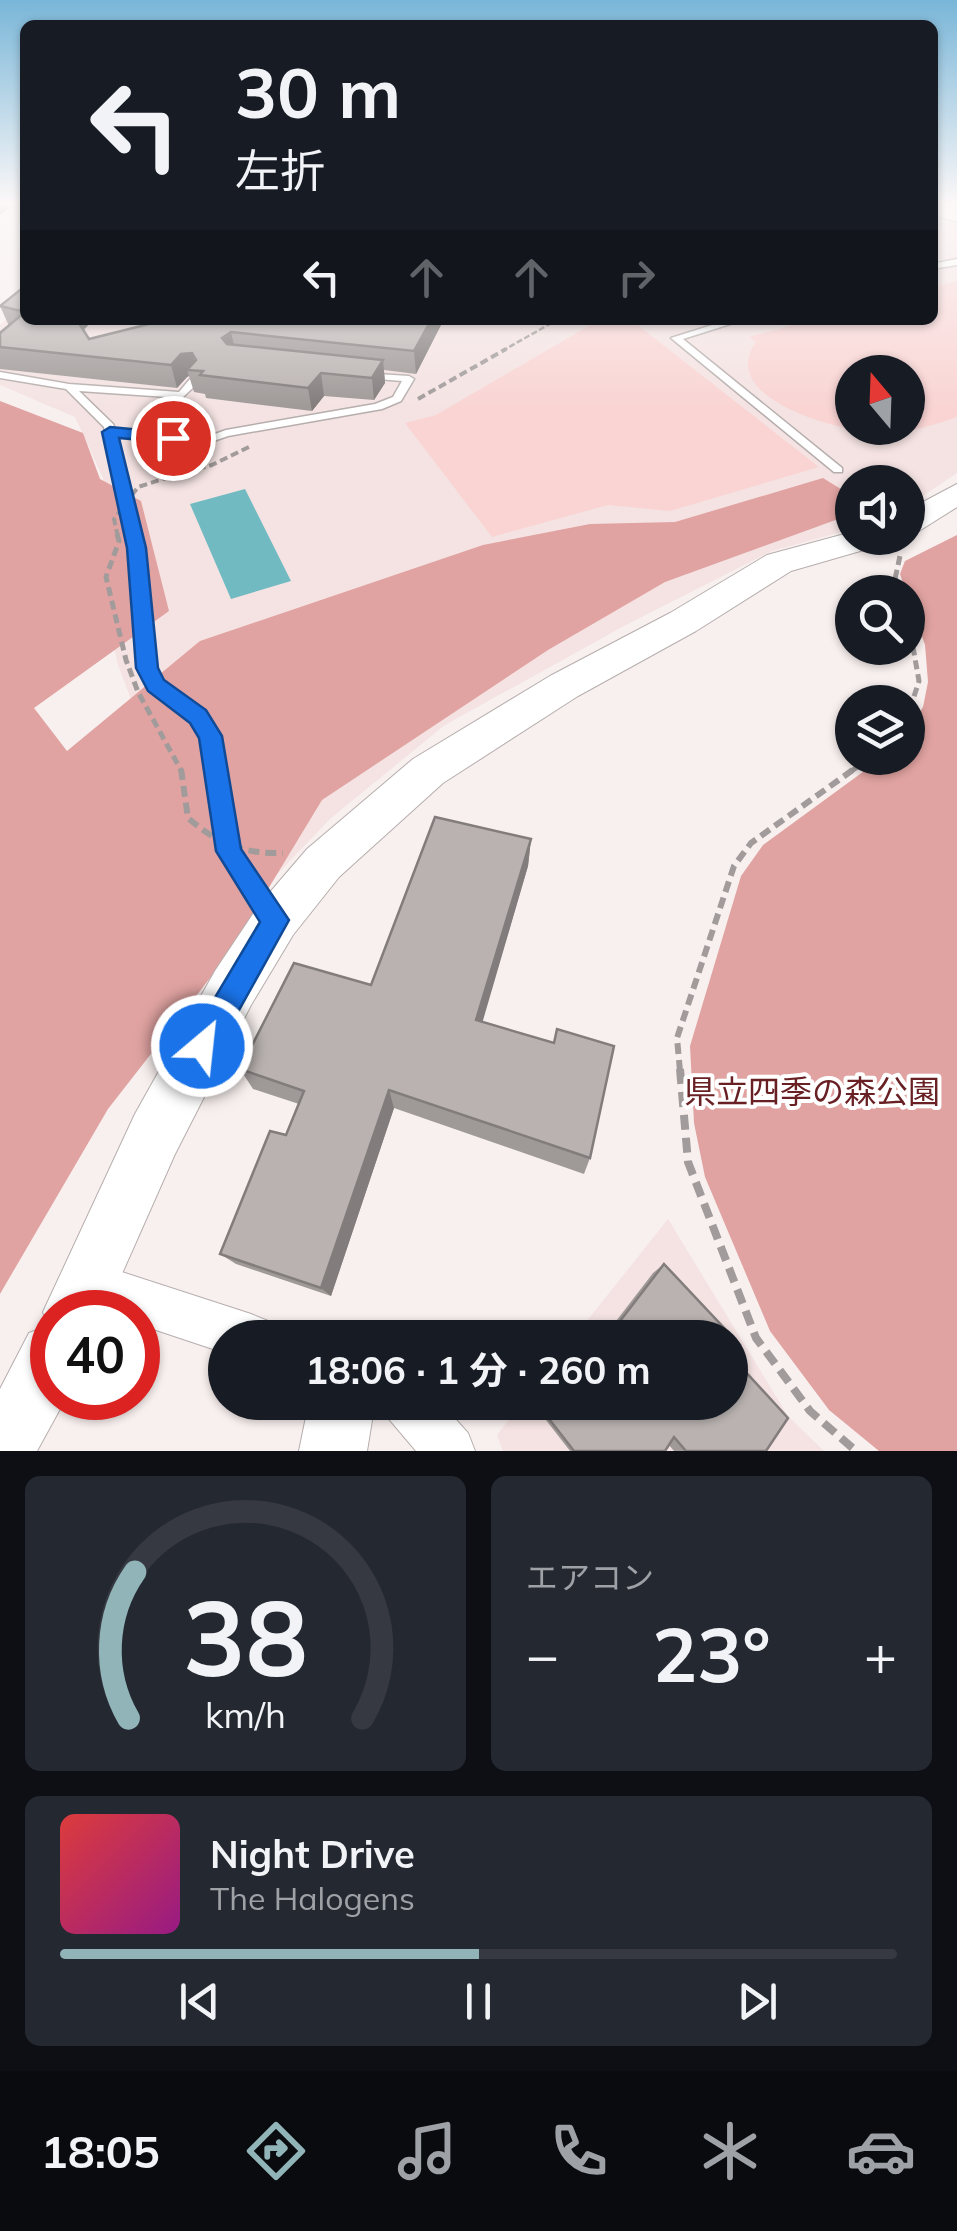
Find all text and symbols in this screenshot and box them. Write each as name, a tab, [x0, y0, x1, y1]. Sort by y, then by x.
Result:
text: 30 m	[235, 48, 401, 136]
icon: left	[70, 60, 200, 190]
text: 左折	[235, 142, 325, 198]
icon: left	[294, 250, 349, 305]
icon: ahead	[399, 250, 454, 305]
icon: ahead	[504, 250, 559, 305]
icon: right	[609, 250, 664, 305]
north arrow	[835, 355, 925, 445]
map controls	[835, 355, 925, 775]
pin	[131, 396, 216, 481]
icon: arrive	[146, 411, 201, 466]
button: sound	[835, 465, 925, 555]
button: search	[835, 575, 925, 665]
button: layers	[835, 685, 925, 775]
position arrow	[150, 994, 254, 1098]
park label: 県立四季の森公園	[684, 1071, 940, 1111]
speed limit sign: 40	[30, 1290, 160, 1420]
text: 18:06 · 1 分 · 260 m	[305, 1346, 651, 1394]
text: エアコン	[526, 1557, 654, 1597]
text: 38	[183, 1571, 308, 1702]
text: 23°	[652, 1607, 771, 1701]
text: −	[526, 1620, 559, 1689]
text: +	[864, 1620, 897, 1689]
text: km/h	[205, 1692, 286, 1737]
text: Night Drive	[210, 1830, 415, 1878]
text: The Halogens	[210, 1878, 415, 1918]
icon: previous	[172, 1974, 227, 2029]
icon: pause	[451, 1974, 506, 2029]
icon: next	[730, 1974, 785, 2029]
icon: directions	[241, 2116, 311, 2186]
icon: music	[392, 2116, 462, 2186]
icon: phone	[544, 2116, 614, 2186]
icon: climate	[695, 2116, 765, 2186]
icon: car	[846, 2116, 916, 2186]
text: 18:05	[41, 2123, 160, 2179]

